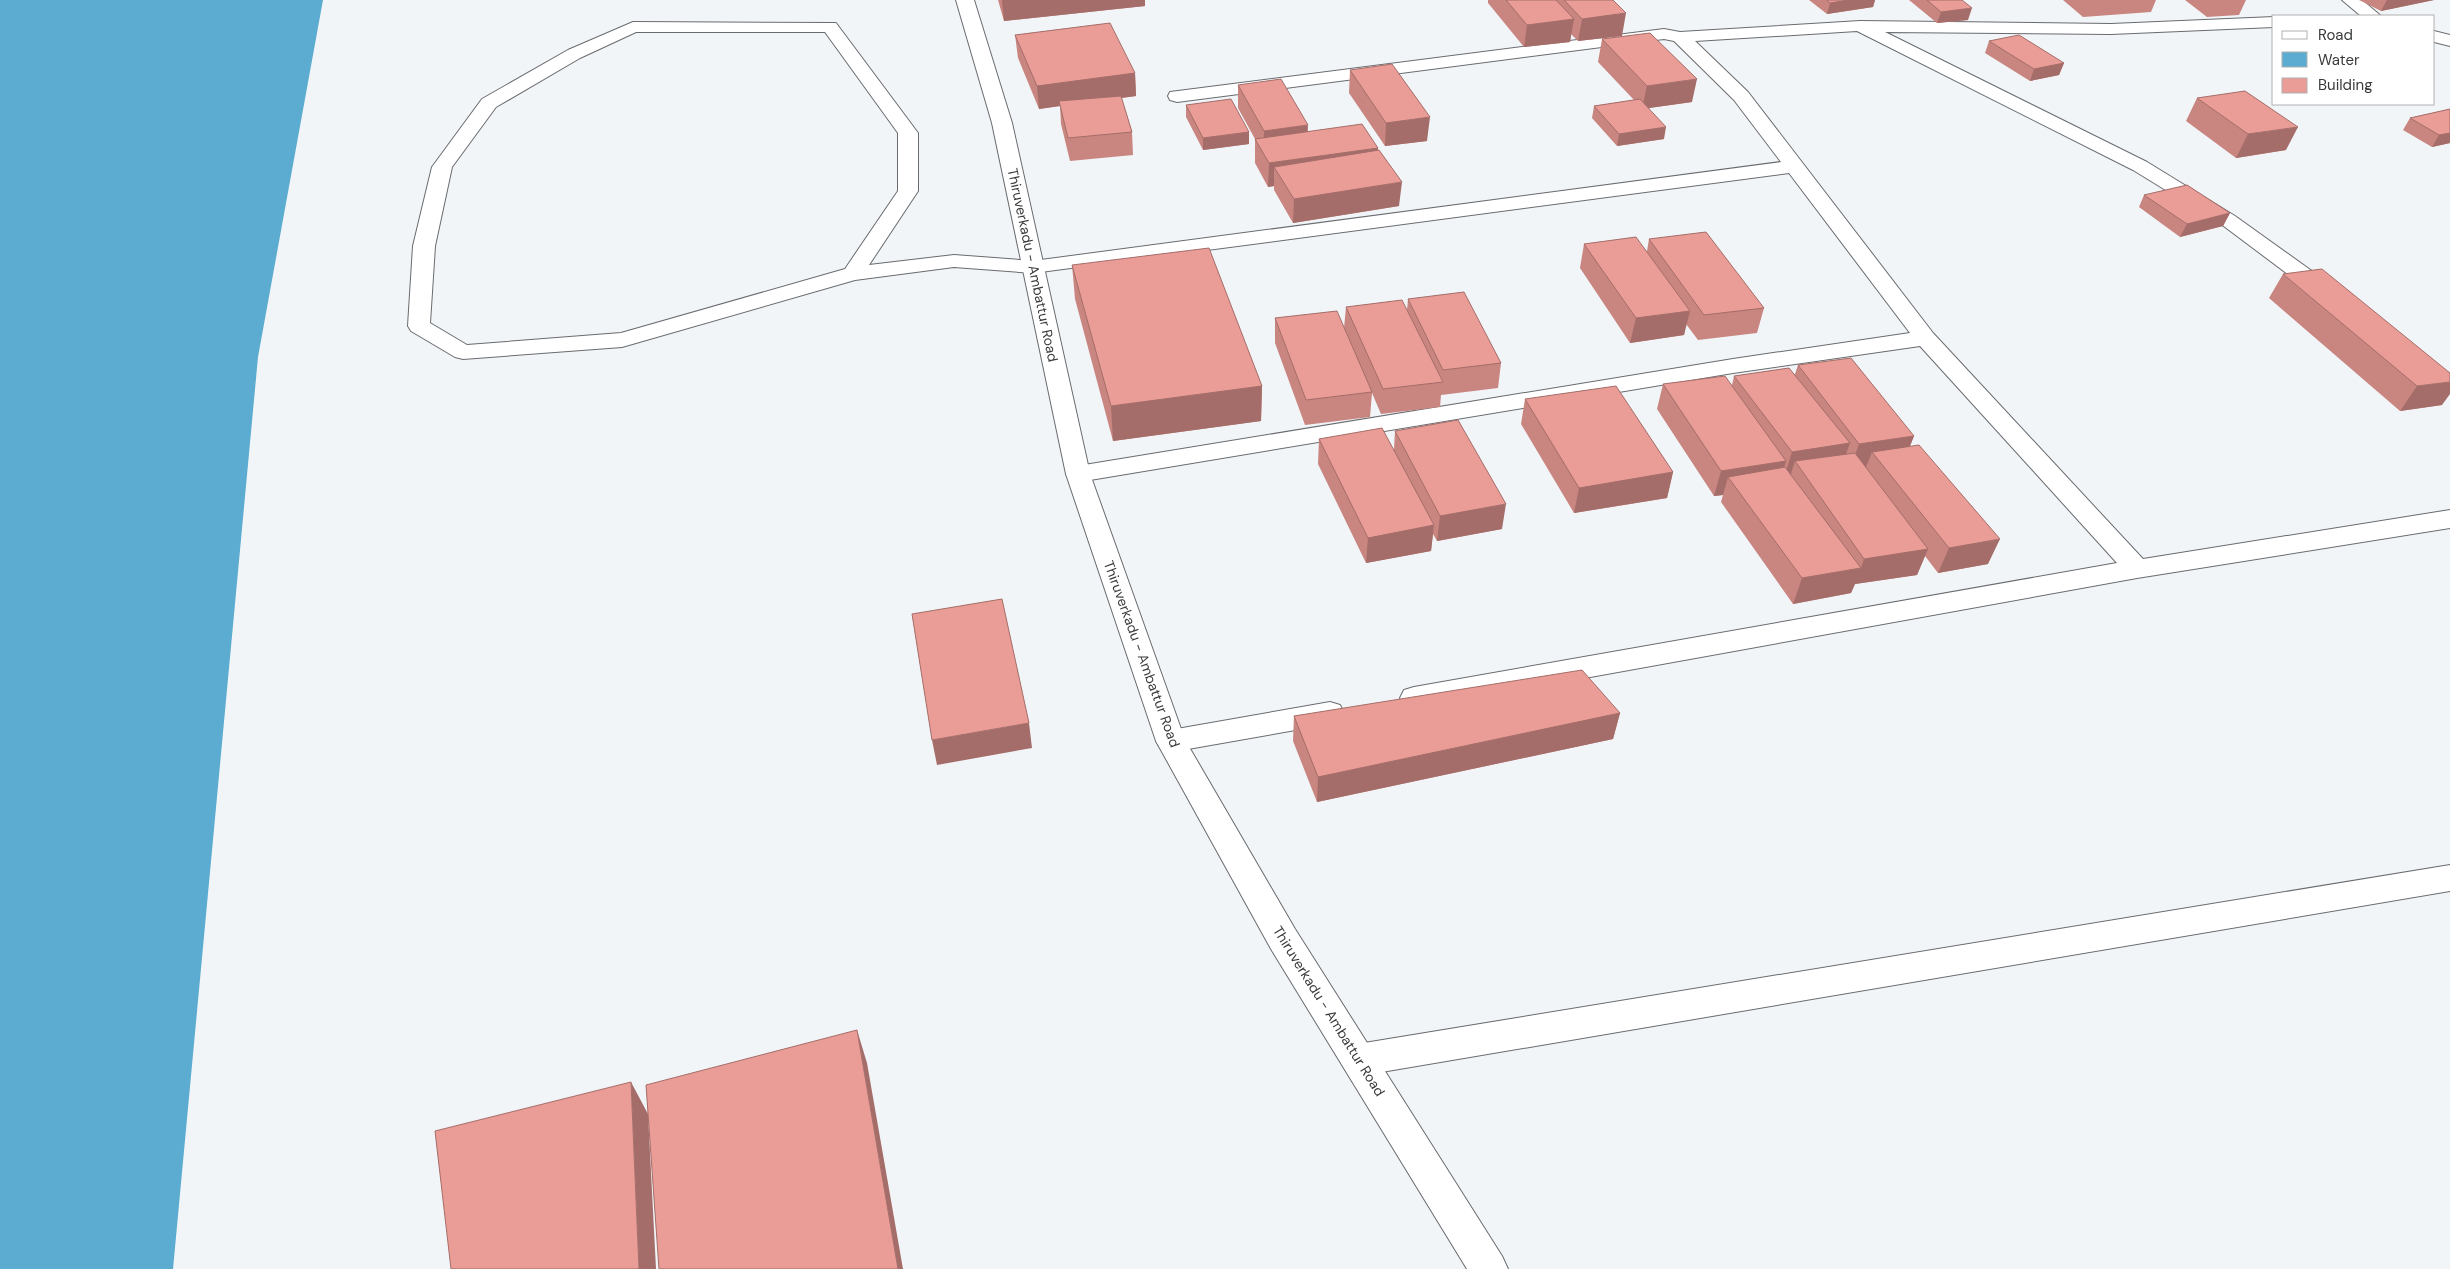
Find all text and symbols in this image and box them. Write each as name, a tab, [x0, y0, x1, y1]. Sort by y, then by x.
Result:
legend	[2272, 15, 2435, 105]
text: Road	[2318, 25, 2353, 45]
text: Water	[2318, 50, 2360, 70]
text: Building	[2318, 75, 2373, 95]
street label: Thiruverkadu - Ambattur Road	[1004, 167, 1062, 363]
street label: Thiruverkadu - Ambattur Road	[1100, 558, 1184, 750]
street label: Thiruverkadu - Ambattur Road	[1269, 922, 1389, 1100]

